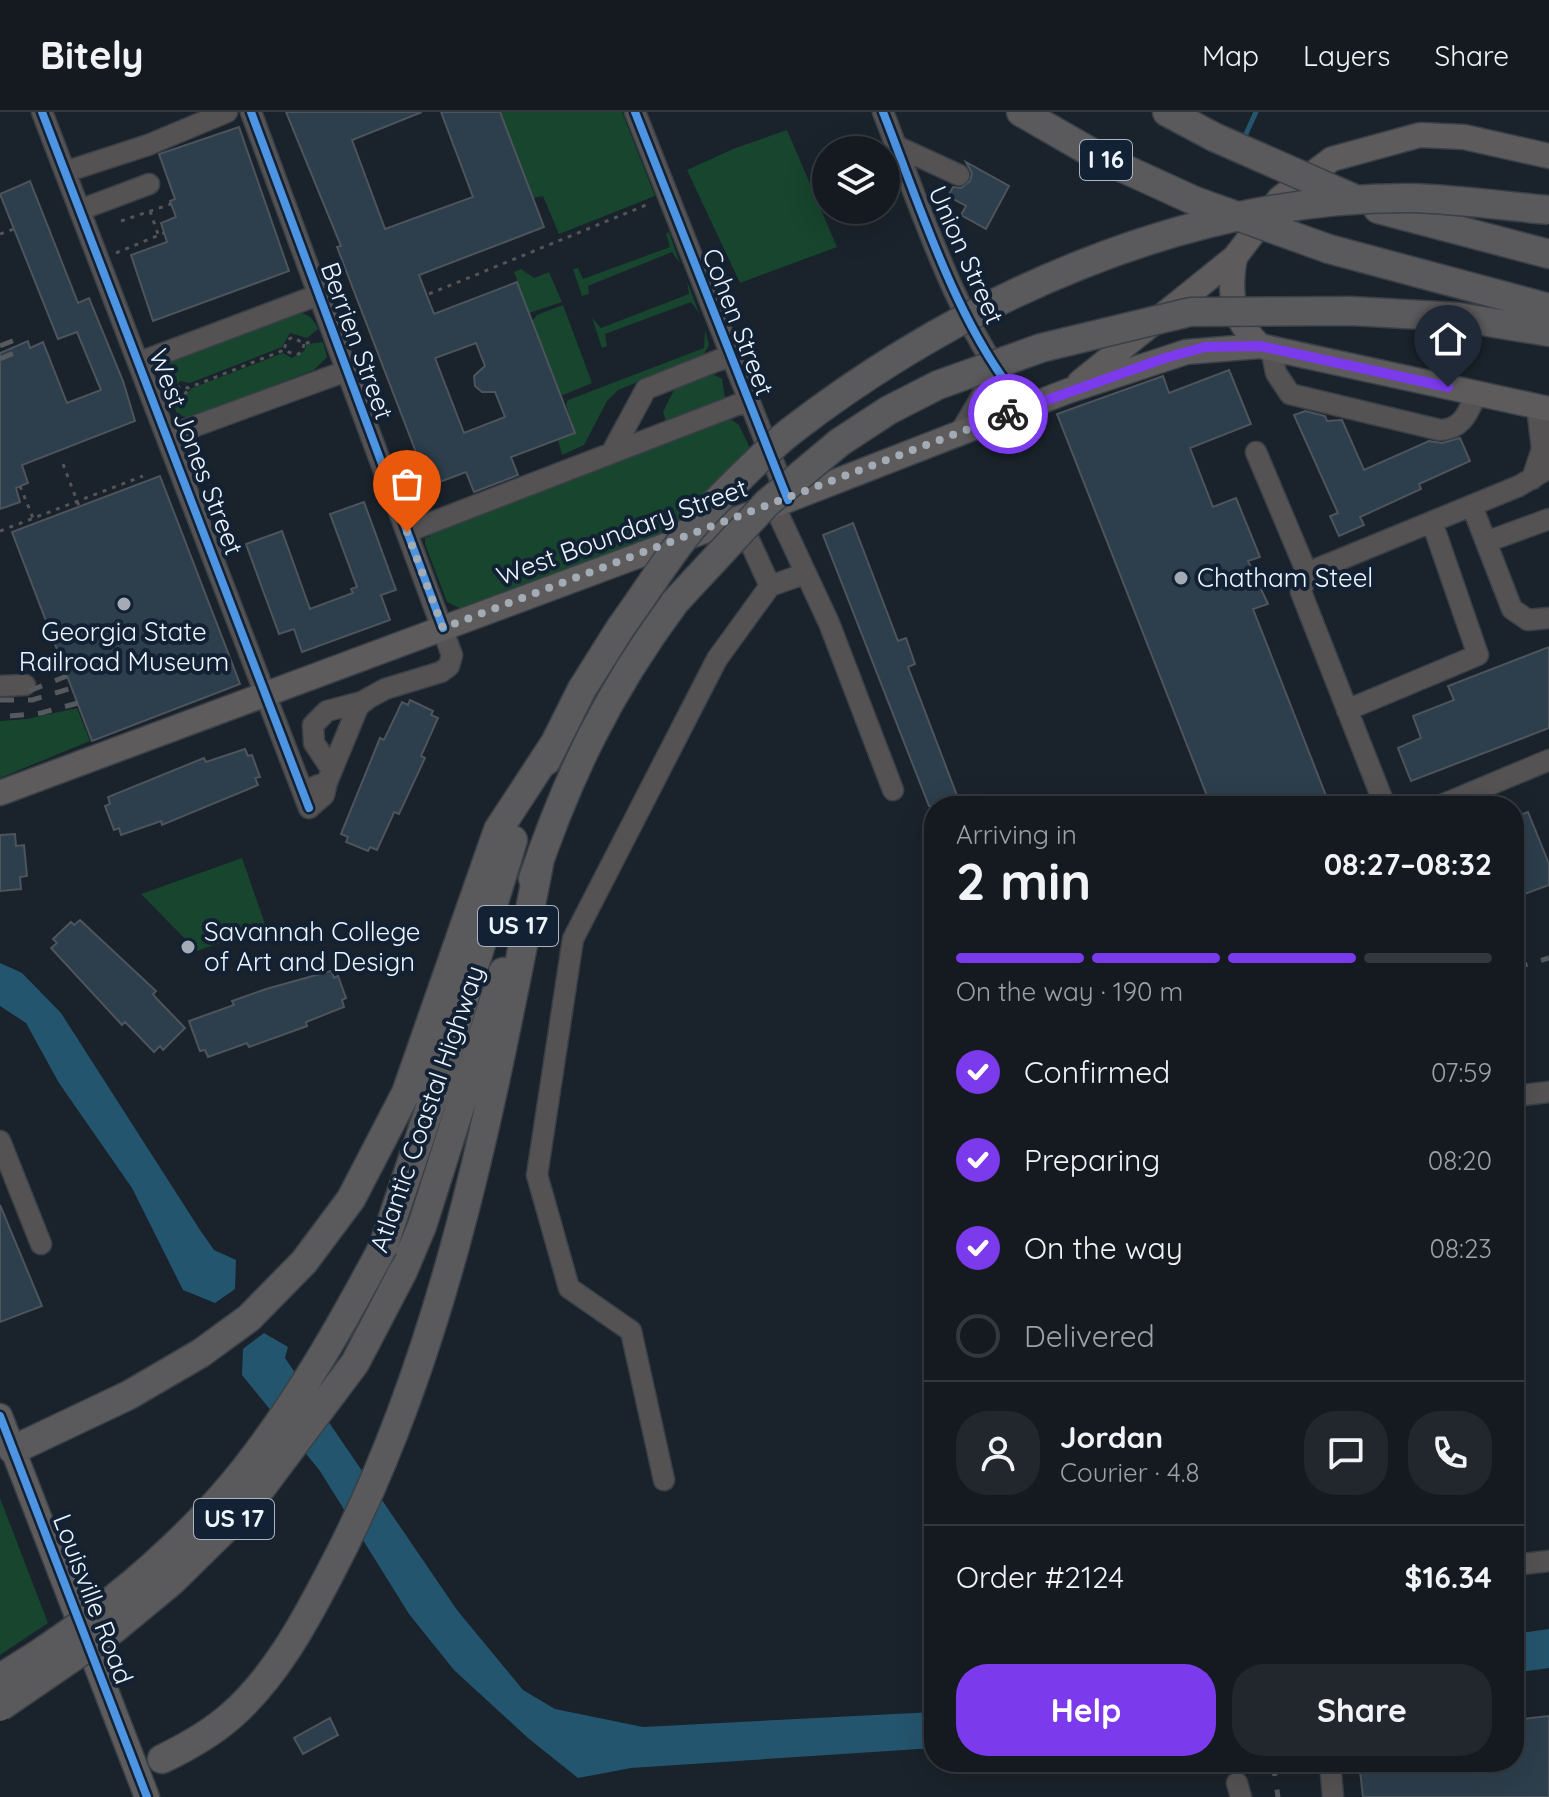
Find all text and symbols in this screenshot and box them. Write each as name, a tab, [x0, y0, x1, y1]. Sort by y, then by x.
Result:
text: Bitely	[40, 31, 144, 79]
text: Map	[1202, 38, 1259, 73]
text: Layers	[1303, 38, 1390, 73]
text: Share	[1434, 38, 1509, 73]
map controls	[812, 136, 900, 224]
button: layers	[812, 136, 900, 224]
road number: I 16	[1080, 140, 1132, 180]
street label: Union Street	[921, 180, 1012, 329]
street label: Cohen Street	[695, 243, 782, 400]
street label: Berrien Street	[314, 258, 401, 424]
pin	[1414, 305, 1482, 387]
icon: home	[1426, 317, 1470, 361]
street label: West Jones Street	[142, 344, 251, 560]
courier	[968, 374, 1048, 454]
icon: bike	[986, 392, 1030, 436]
pin	[373, 450, 441, 532]
icon: bag	[385, 462, 429, 506]
street label: West Boundary Street	[492, 471, 752, 592]
place label: Chatham Steel	[1197, 561, 1373, 594]
marker: Chatham Steel	[1172, 569, 1190, 587]
marker: Georgia State Railroad Museum	[115, 595, 133, 613]
place label: Georgia State Railroad Museum	[19, 615, 229, 678]
text: Arriving in	[956, 818, 1077, 851]
text: 08:27–08:32	[1324, 845, 1492, 883]
text: 2 min	[956, 848, 1091, 913]
road number: US 17	[478, 906, 558, 946]
place label: Savannah College of Art and Design	[204, 915, 421, 978]
marker: Savannah College of Art and Design	[179, 938, 197, 956]
street label: Atlantic Coastal Highway	[362, 961, 491, 1256]
text: On the way · 190 m	[956, 975, 1183, 1008]
icon: check	[956, 1050, 1000, 1094]
text: Confirmed	[1024, 1053, 1170, 1091]
text: 07:59	[1431, 1056, 1492, 1089]
icon: check	[956, 1138, 1000, 1182]
text: Preparing	[1024, 1141, 1160, 1179]
text: 08:20	[1428, 1144, 1492, 1177]
icon: check	[956, 1226, 1000, 1270]
text: On the way	[1024, 1229, 1183, 1267]
text: 08:23	[1430, 1232, 1492, 1265]
text: Delivered	[1024, 1317, 1155, 1355]
button: person	[956, 1411, 1040, 1495]
button: chat	[1304, 1411, 1388, 1495]
button: phone	[1408, 1411, 1492, 1495]
text: Jordan	[1060, 1418, 1163, 1456]
text: Courier · 4.8	[1060, 1456, 1199, 1489]
road number: US 17	[194, 1499, 274, 1539]
street label: Louisville Road	[46, 1509, 141, 1688]
text: Order #2124	[956, 1558, 1124, 1596]
text: $16.34	[1405, 1558, 1492, 1596]
button: Help	[956, 1664, 1216, 1756]
button: Share	[1232, 1664, 1492, 1756]

